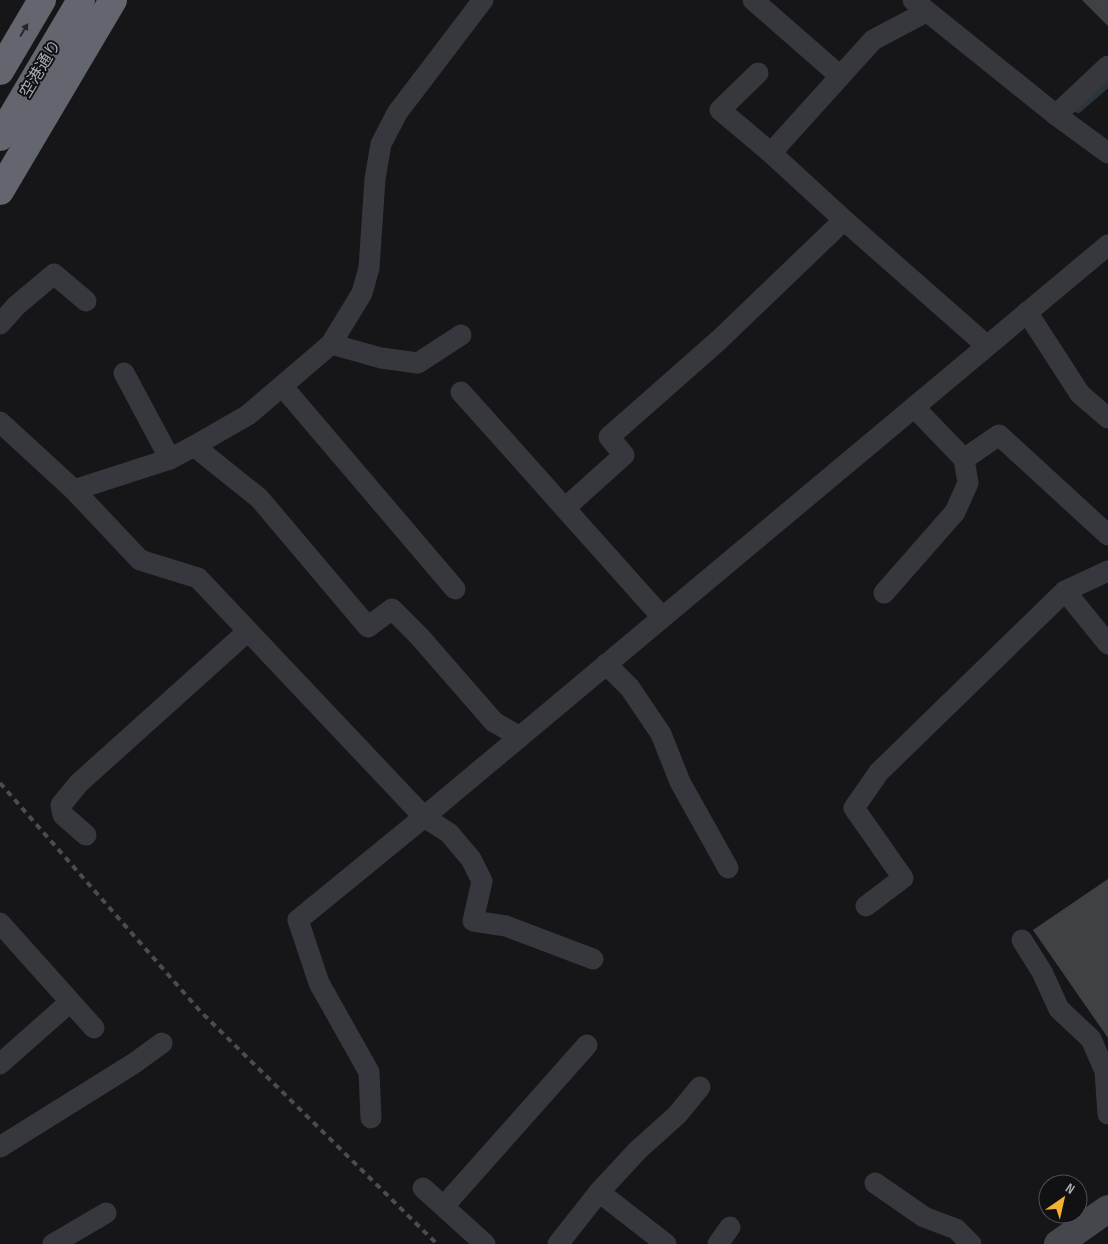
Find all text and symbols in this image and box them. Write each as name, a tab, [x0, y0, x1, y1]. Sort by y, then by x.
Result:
one-way arrow	[20, 23, 28, 38]
street label: 空港通り	[16, 37, 66, 101]
north arrow	[1038, 1174, 1088, 1224]
text: N	[1062, 1179, 1078, 1198]

